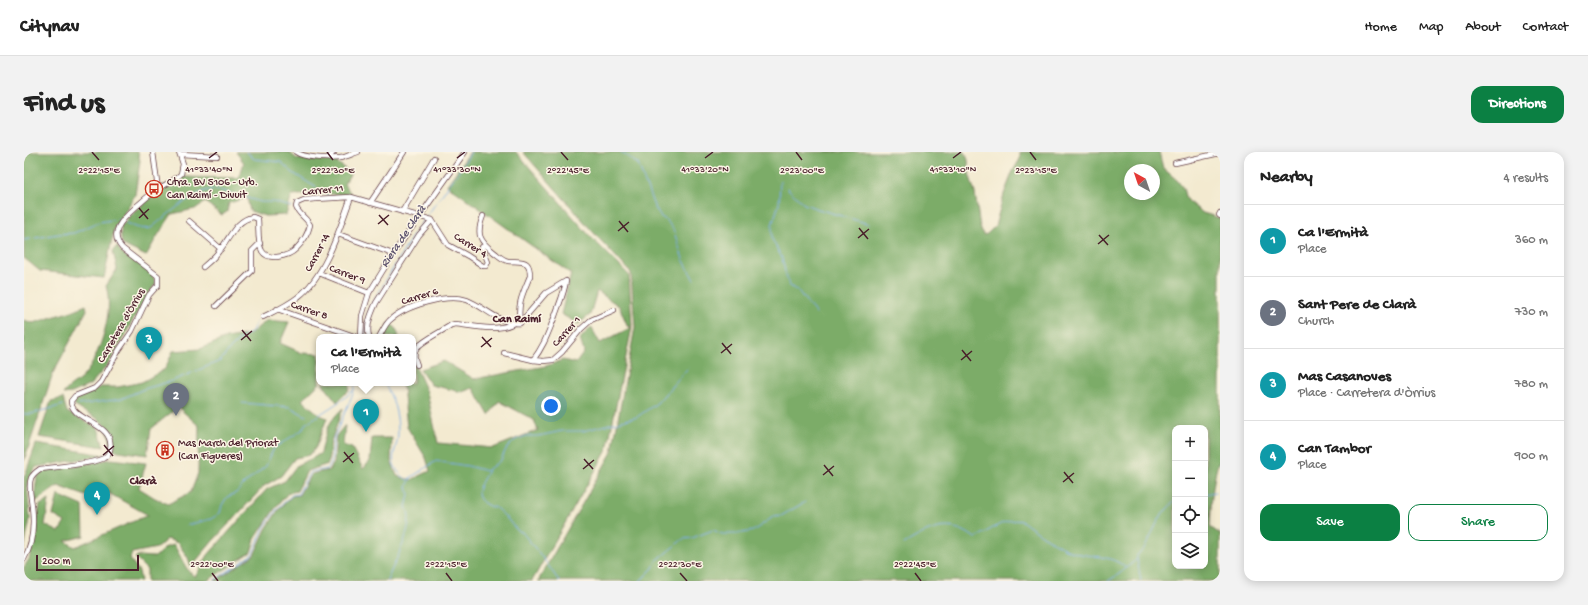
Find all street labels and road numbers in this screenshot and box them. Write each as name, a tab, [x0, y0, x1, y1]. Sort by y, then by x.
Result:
street label: Carrer 11	[302, 183, 344, 199]
street label: Carrer 14	[303, 231, 333, 274]
street label: Carrer 4	[451, 231, 490, 261]
street label: Carrer 9	[327, 263, 367, 288]
street label: Carretera d'Òrrius	[95, 286, 149, 365]
street label: Carrer 6	[400, 286, 440, 308]
street label: Carrer 8	[289, 299, 329, 323]
street label: Carrer 1	[550, 314, 584, 350]

